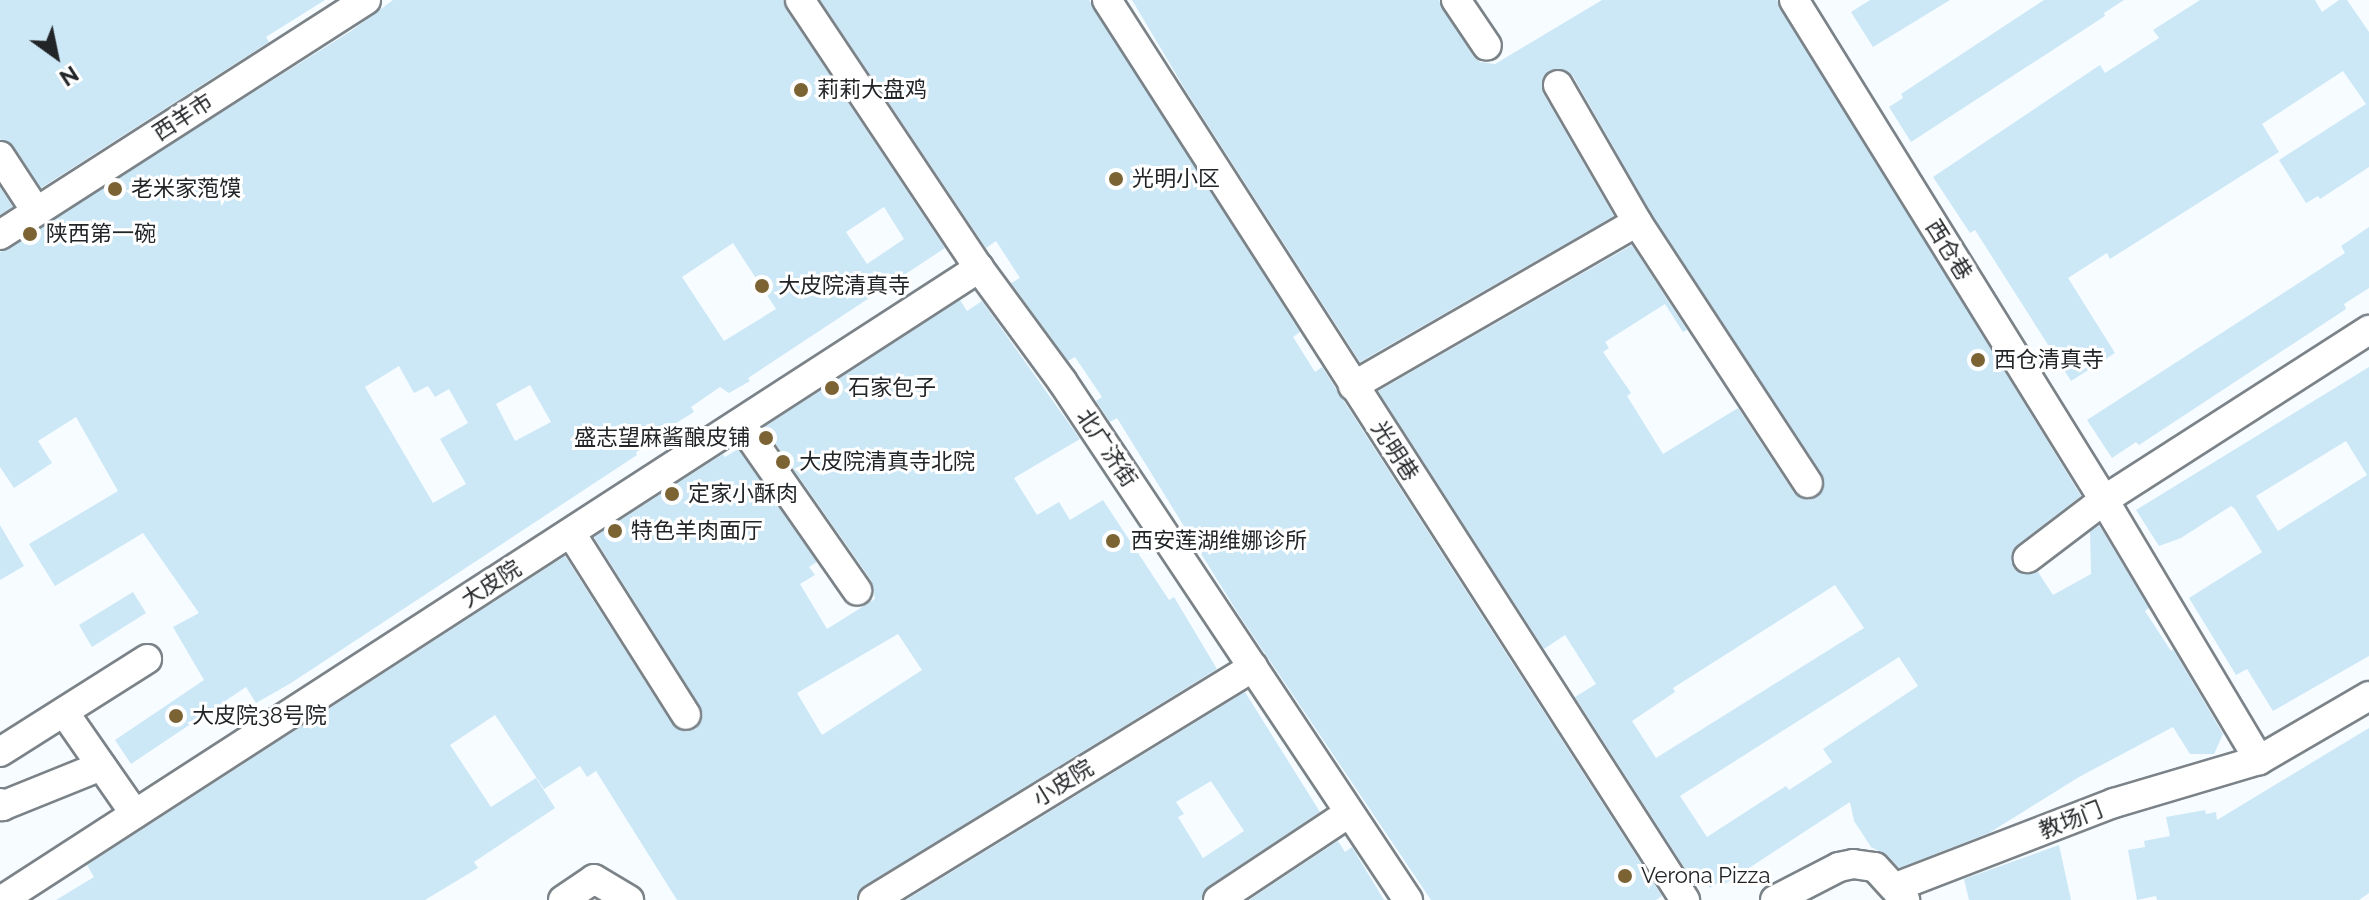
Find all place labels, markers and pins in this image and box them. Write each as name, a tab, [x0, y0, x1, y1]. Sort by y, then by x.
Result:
place label: 莉莉大盘鸡	[817, 77, 927, 103]
marker: 莉莉大盘鸡	[792, 81, 810, 99]
place label: 光明小区	[1132, 166, 1220, 192]
marker: 光明小区	[1107, 170, 1125, 188]
place label: 老米家萢馍	[131, 176, 241, 202]
marker: 老米家萢馍	[106, 180, 124, 198]
place label: 陕西第一碗	[46, 221, 156, 247]
marker: 陕西第一碗	[21, 225, 39, 243]
place label: 大皮院清真寺	[778, 273, 910, 299]
marker: 大皮院清真寺	[753, 277, 771, 295]
place label: 西仓清真寺	[1994, 347, 2104, 373]
marker: 西仓清真寺	[1969, 351, 1987, 369]
place label: 石家包子	[848, 375, 936, 401]
marker: 石家包子	[823, 379, 841, 397]
place label: 盛志望麻酱酿皮铺	[574, 425, 750, 451]
marker: 盛志望麻酱酿皮铺	[757, 429, 775, 447]
place label: 大皮院清真寺北院	[799, 449, 975, 475]
marker: 大皮院清真寺北院	[774, 453, 792, 471]
place label: 定家小酥肉	[688, 481, 798, 507]
marker: 定家小酥肉	[663, 485, 681, 503]
place label: 特色羊肉面厅	[631, 518, 763, 544]
marker: 特色羊肉面厅	[606, 522, 624, 540]
place label: 西安莲湖维娜诊所	[1131, 528, 1307, 554]
marker: 西安莲湖维娜诊所	[1102, 530, 1124, 552]
place label: 大皮院38号院	[192, 703, 327, 729]
marker: 大皮院38号院	[167, 707, 185, 725]
place label: Verona Pizza	[1641, 863, 1770, 889]
marker: Verona Pizza	[1616, 867, 1634, 885]

